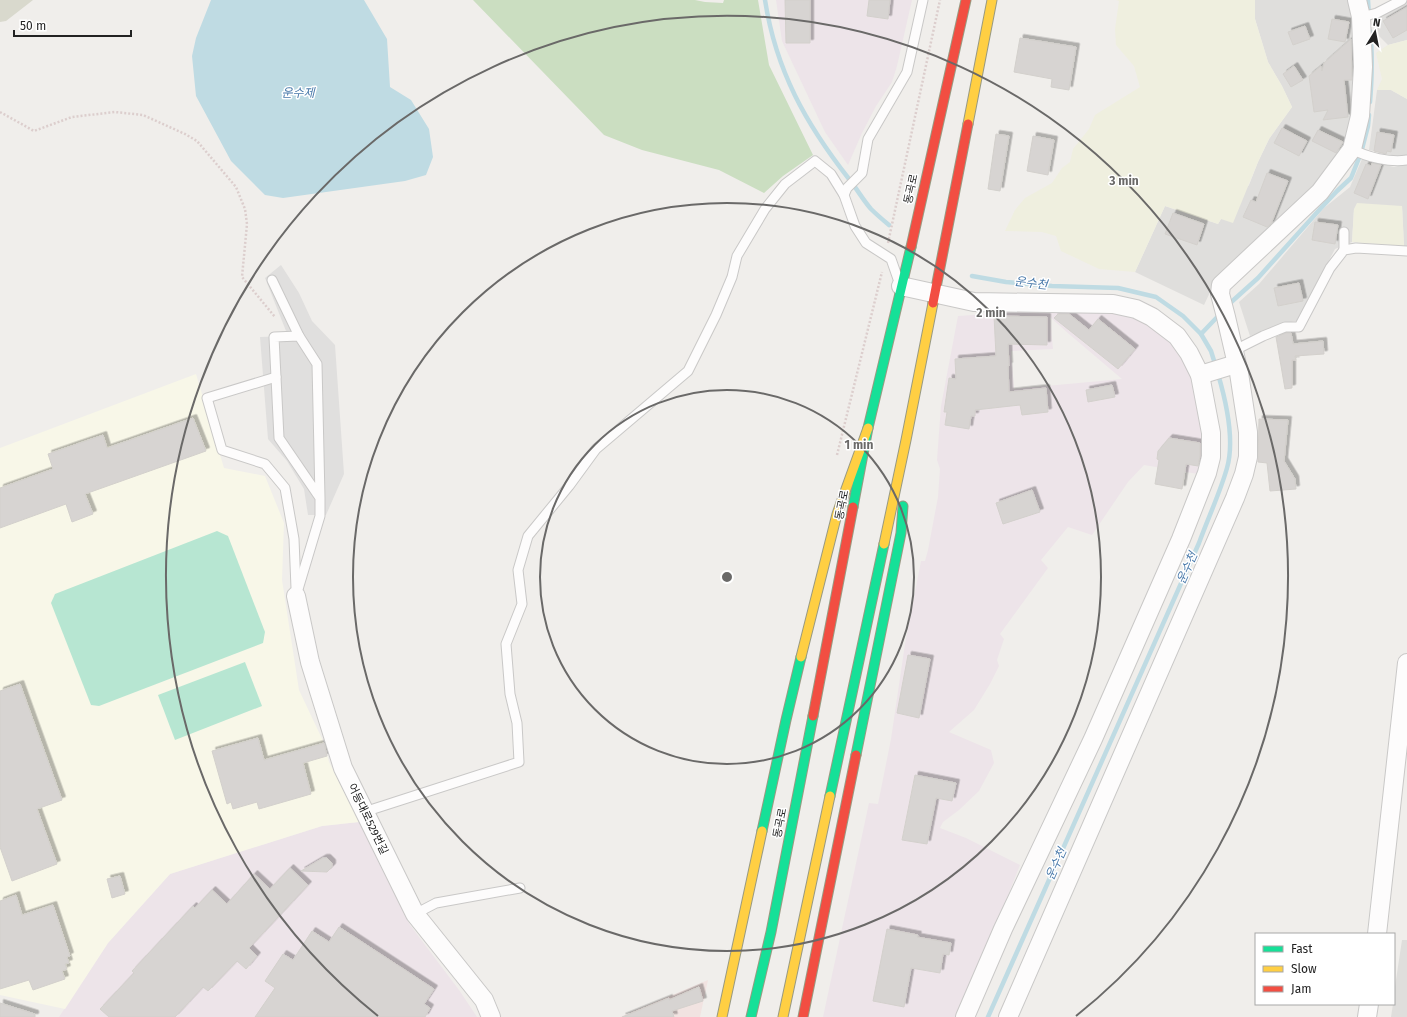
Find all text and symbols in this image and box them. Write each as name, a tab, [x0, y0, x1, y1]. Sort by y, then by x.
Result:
scale bar	[14, 12, 131, 38]
north arrow	[1355, 12, 1395, 52]
text: N	[1372, 16, 1381, 30]
text: 50 m	[20, 19, 46, 33]
water label: 운수제	[281, 86, 317, 100]
street label: 동곡로	[901, 173, 921, 205]
text: 3 min	[1108, 174, 1139, 188]
water label: 운수천	[1014, 274, 1050, 292]
text: 2 min	[976, 306, 1006, 320]
text: 1 min	[845, 438, 873, 452]
street label: 동곡로	[833, 489, 851, 521]
water label: 운수천	[1174, 548, 1201, 586]
centre of rings	[720, 570, 734, 584]
street label: 어등대로529번길	[345, 781, 391, 857]
street label: 동곡로	[771, 807, 789, 839]
water label: 운수천	[1043, 844, 1070, 882]
legend	[1255, 933, 1395, 1005]
text: Fast	[1291, 942, 1313, 956]
text: Slow	[1291, 962, 1317, 976]
text: Jam	[1291, 982, 1311, 996]

